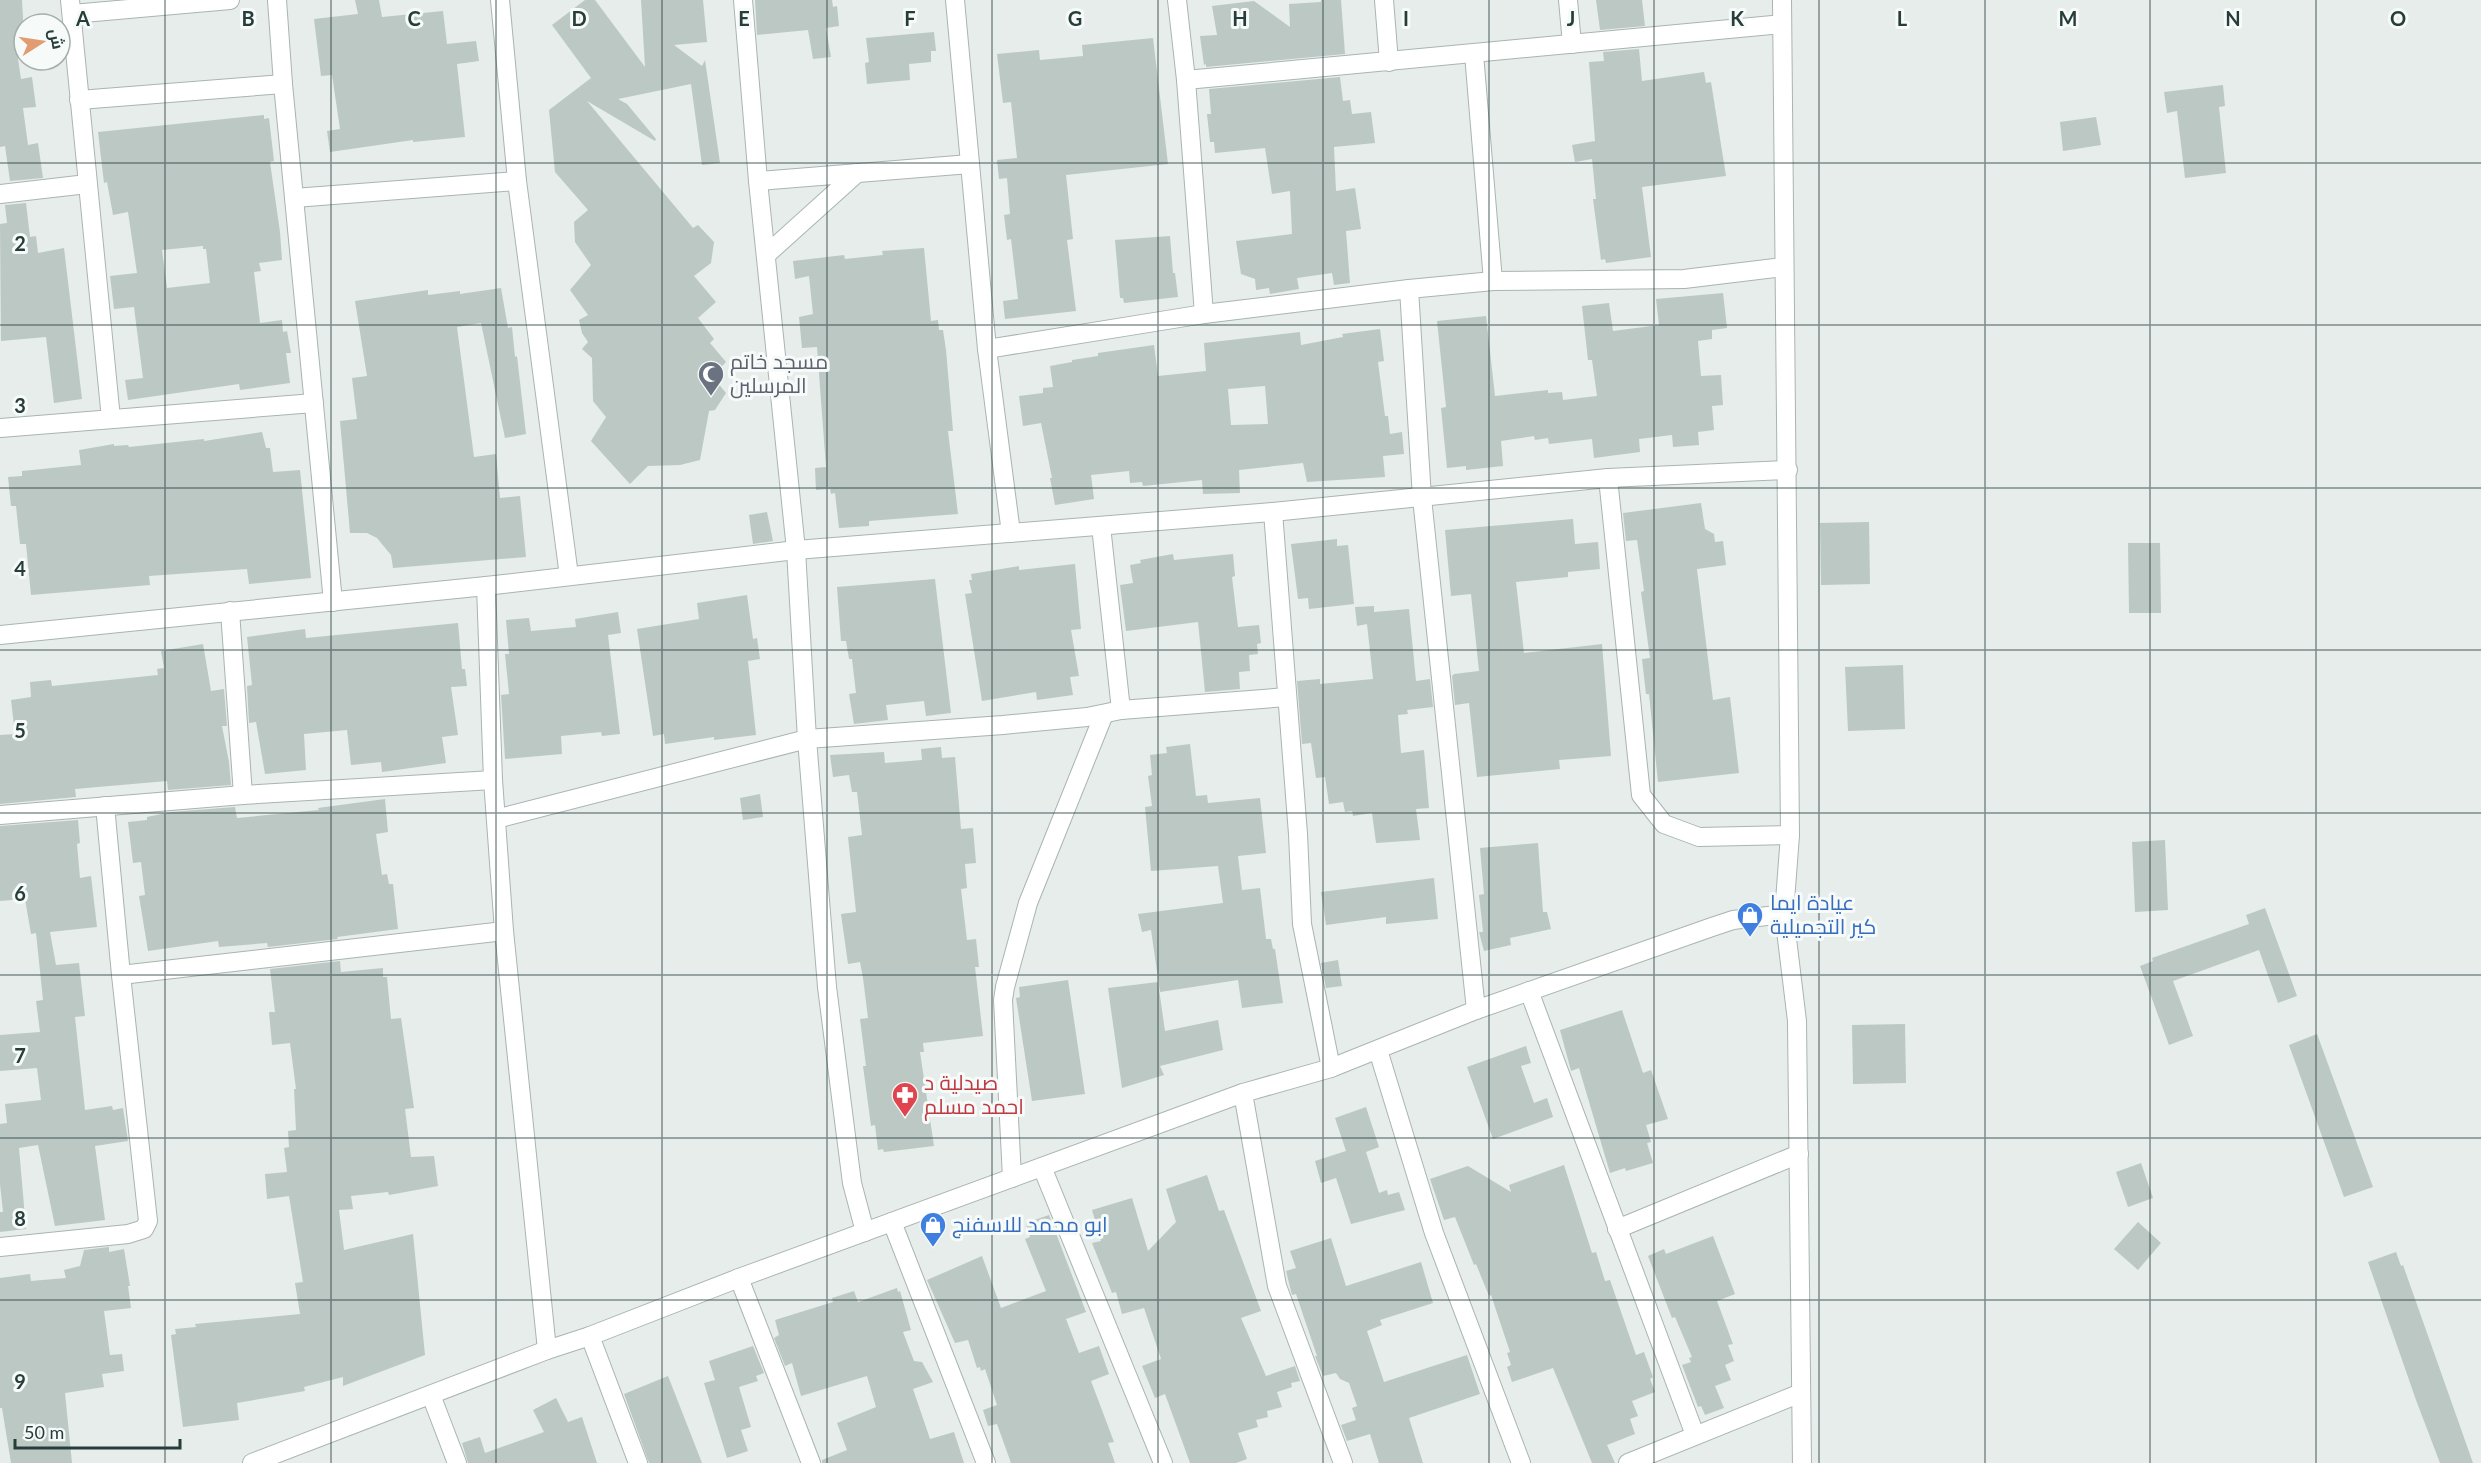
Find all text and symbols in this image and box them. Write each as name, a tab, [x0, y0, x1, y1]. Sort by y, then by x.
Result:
text: A	[75, 6, 90, 30]
text: B	[241, 6, 255, 30]
text: C	[407, 6, 421, 30]
text: D	[571, 6, 587, 30]
text: E	[738, 6, 750, 30]
text: F	[904, 6, 916, 30]
text: G	[1068, 6, 1082, 30]
text: H	[1232, 6, 1248, 30]
text: I	[1403, 6, 1409, 30]
text: J	[1567, 6, 1575, 30]
text: K	[1730, 6, 1744, 30]
text: L	[1897, 6, 1908, 30]
text: M	[2059, 6, 2077, 30]
text: N	[2225, 6, 2241, 30]
text: O	[2390, 6, 2406, 30]
north arrow	[12, 12, 72, 72]
text: ش	[45, 27, 69, 51]
text: 2	[14, 231, 26, 255]
place label: مسجد خاتم المرسلين	[730, 348, 828, 399]
mosque icon: مسجد خاتم المرسلين	[696, 359, 726, 397]
text: 3	[14, 393, 26, 417]
text: 4	[14, 556, 26, 580]
text: 5	[14, 718, 26, 742]
text: 6	[14, 881, 26, 905]
place label: عيادة ايما كير التجميلية	[1770, 889, 1876, 939]
shop icon: عيادة ايما كير التجميلية	[1735, 900, 1765, 938]
text: 7	[14, 1043, 26, 1067]
place label: صيدلية د احمد مسلم	[924, 1069, 1024, 1121]
pharmacy icon: صيدلية د احمد مسلم	[890, 1080, 920, 1118]
text: 8	[14, 1206, 26, 1230]
shop icon: ابو محمد للاسفنج	[918, 1210, 948, 1248]
place label: ابو محمد للاسفنج	[952, 1211, 1108, 1239]
text: 9	[14, 1369, 26, 1393]
scale bar	[15, 1412, 180, 1450]
text: 50 m	[24, 1421, 64, 1443]

